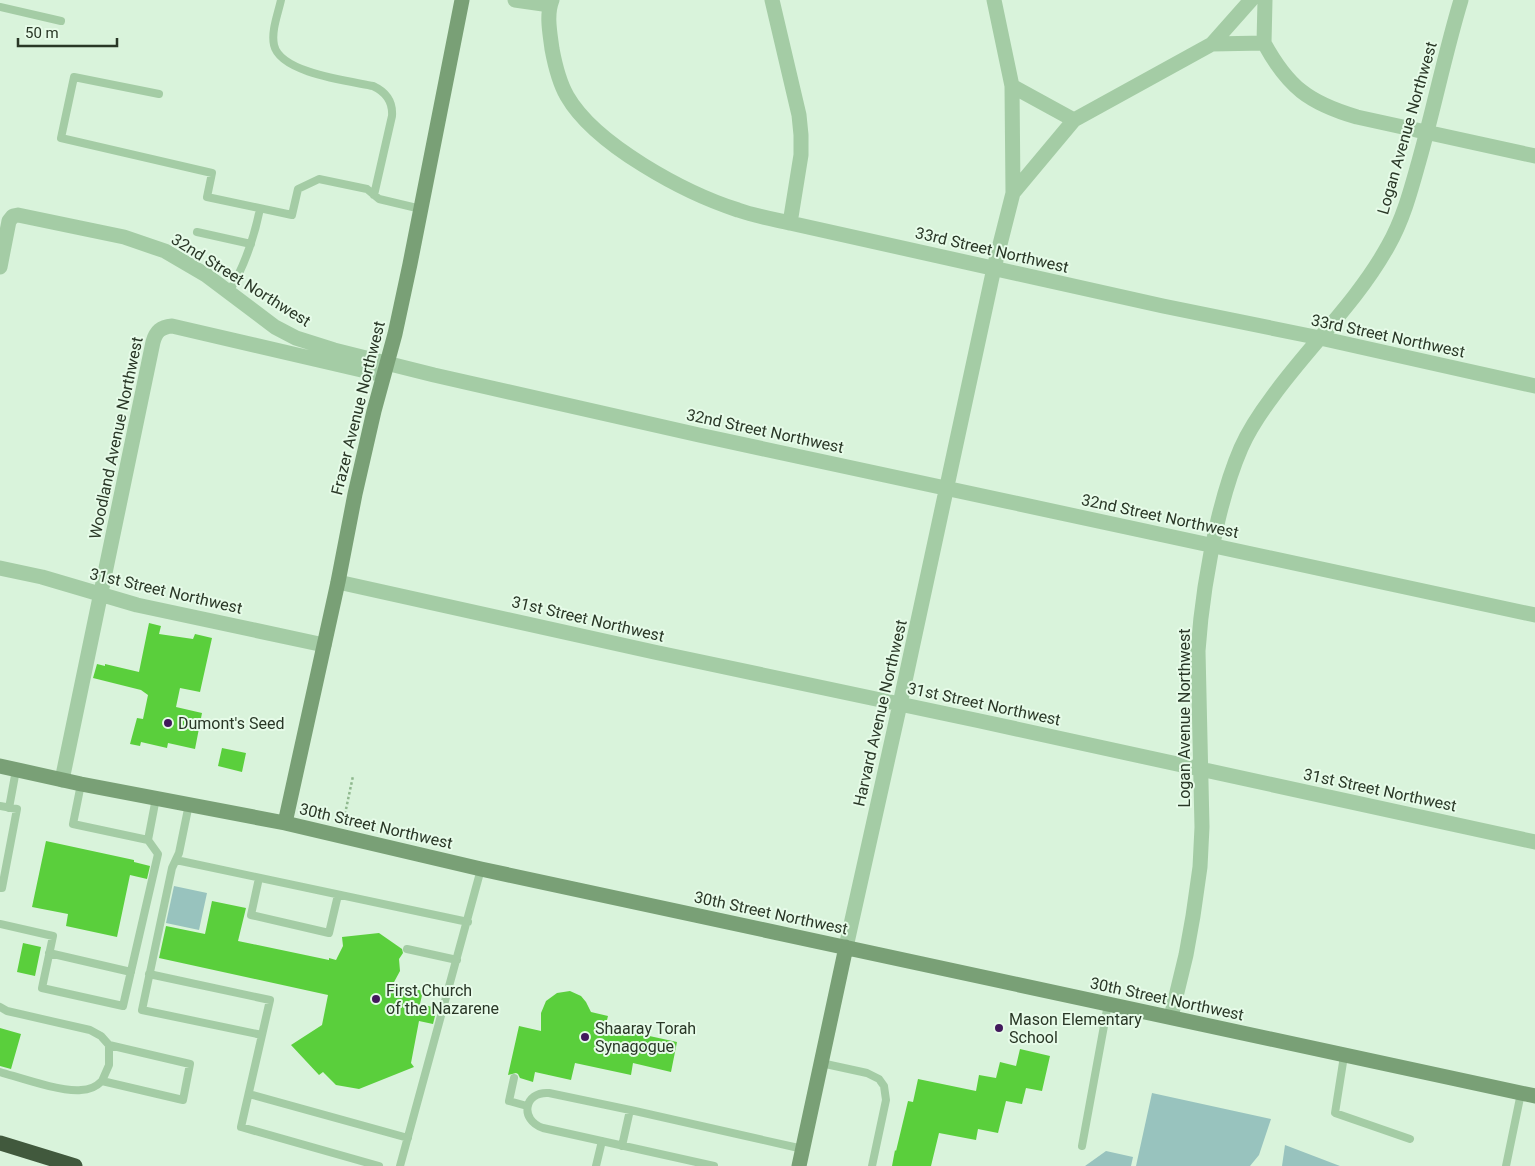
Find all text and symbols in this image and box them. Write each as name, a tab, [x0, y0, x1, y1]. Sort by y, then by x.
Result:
scale bar	[18, 15, 116, 47]
text: 50 m	[25, 24, 59, 42]
street label: Logan Avenue Northwest	[1373, 39, 1441, 217]
street label: 33rd Street Northwest	[913, 223, 1071, 277]
street label: 32nd Street Northwest	[168, 229, 314, 331]
street label: 33rd Street Northwest	[1309, 310, 1467, 362]
street label: Frazer Avenue Northwest	[327, 319, 389, 497]
street label: Woodland Avenue Northwest	[85, 335, 147, 541]
street label: 32nd Street Northwest	[685, 405, 845, 457]
street label: 32nd Street Northwest	[1080, 490, 1240, 542]
street label: 31st Street Northwest	[88, 564, 244, 618]
street label: 31st Street Northwest	[510, 592, 666, 646]
street label: Harvard Avenue Northwest	[849, 618, 911, 808]
street label: Logan Avenue Northwest	[1175, 629, 1194, 807]
street label: 31st Street Northwest	[906, 678, 1062, 730]
place label: Dumont's Seed	[178, 714, 284, 733]
marker: Dumont's Seed	[162, 717, 174, 729]
street label: 31st Street Northwest	[1302, 764, 1458, 816]
street label: 30th Street Northwest	[298, 799, 454, 853]
street label: 30th Street Northwest	[692, 887, 850, 939]
street label: 30th Street Northwest	[1088, 973, 1246, 1025]
place label: First Church of the Nazarene	[386, 981, 499, 1018]
marker: First Church of the Nazarene	[370, 993, 382, 1005]
place label: Mason Elementary School	[1009, 1010, 1142, 1047]
place label: Shaaray Torah Synagogue	[595, 1019, 696, 1056]
marker: Mason Elementary School	[993, 1022, 1005, 1034]
marker: Shaaray Torah Synagogue	[579, 1031, 591, 1043]

